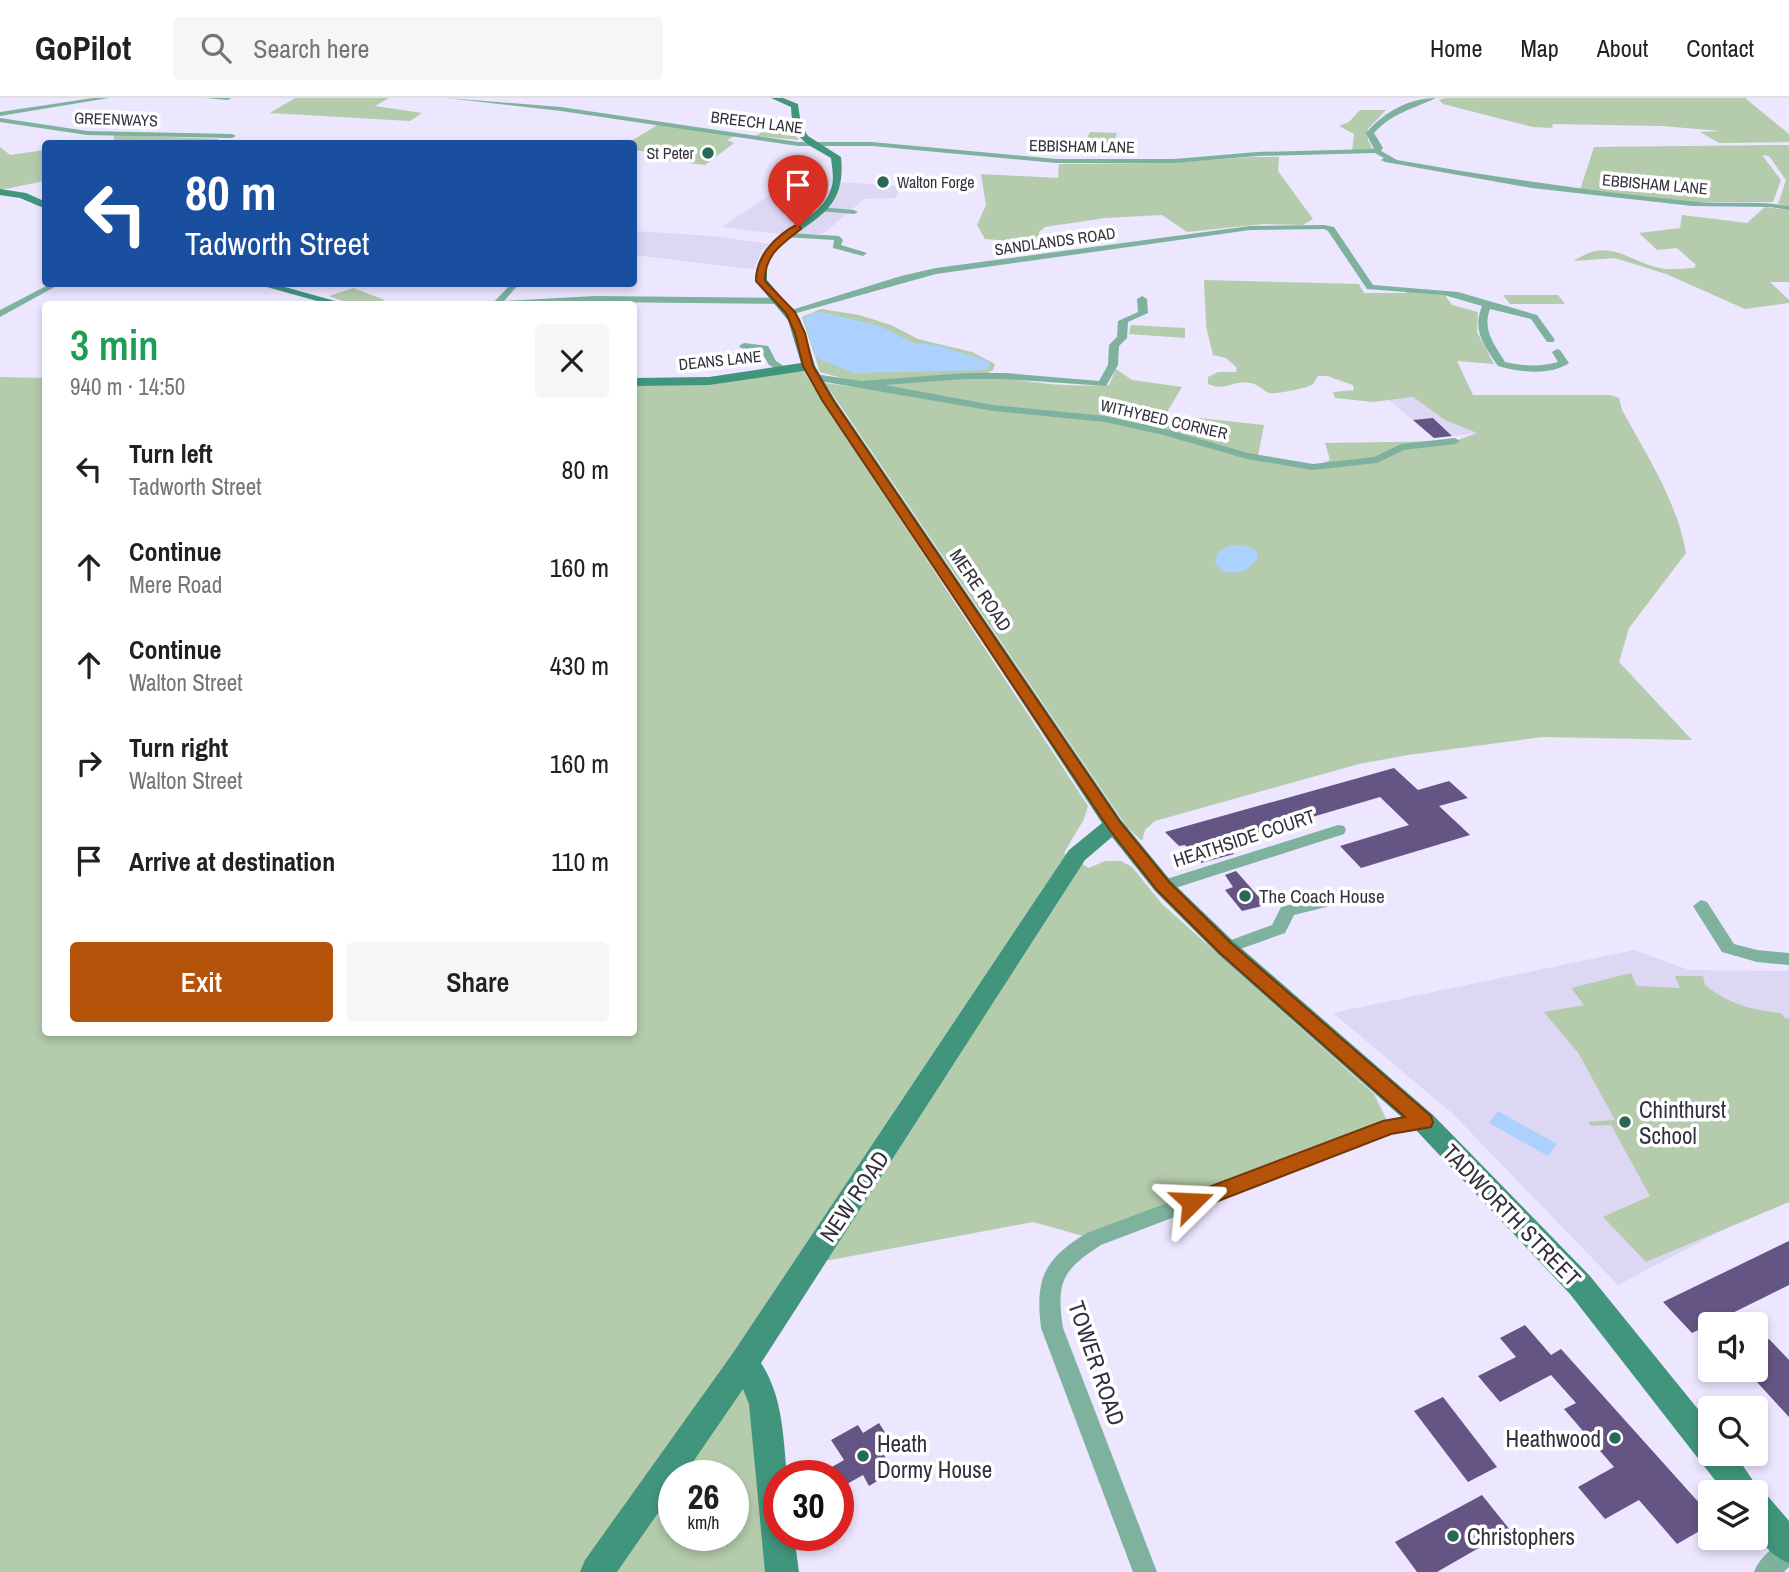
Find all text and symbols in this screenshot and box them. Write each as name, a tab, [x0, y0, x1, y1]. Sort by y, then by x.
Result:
search box	[173, 17, 663, 80]
text: GoPilot	[35, 26, 131, 70]
icon: search	[197, 29, 235, 67]
text: Search here	[253, 31, 369, 66]
text: Home	[1430, 32, 1482, 64]
text: Map	[1520, 32, 1559, 64]
text: About	[1597, 32, 1648, 64]
text: Contact	[1686, 32, 1754, 64]
street label: BREECH LANE	[710, 105, 804, 139]
street label: GREENWAYS	[74, 107, 159, 131]
street label: EBBISHAM LANE	[1029, 134, 1135, 158]
place label: St Peter	[647, 142, 695, 164]
marker: St Peter	[700, 145, 716, 161]
pin	[768, 155, 828, 227]
text: 80 m	[185, 159, 277, 225]
icon: arrive	[779, 166, 817, 204]
icon: left	[70, 168, 161, 259]
street label: EBBISHAM LANE	[1601, 168, 1709, 200]
place label: Walton Forge	[897, 171, 975, 193]
marker: Walton Forge	[875, 174, 891, 190]
text: Tadworth Street	[185, 222, 369, 265]
street label: SANDLANDS ROAD	[993, 222, 1117, 260]
text: 3 min	[70, 317, 159, 373]
button: close	[535, 324, 609, 398]
street label: DEANS LANE	[678, 345, 762, 375]
text: 940 m · 14:50	[70, 371, 185, 402]
street label: WITHYBED CORNER	[1098, 394, 1230, 444]
text: Turn left	[129, 436, 213, 471]
icon: left	[70, 450, 108, 488]
text: 80 m	[562, 452, 609, 487]
text: Tadworth Street	[129, 471, 261, 502]
text: Continue	[129, 534, 221, 569]
street label: MERE ROAD	[944, 544, 1018, 636]
icon: ahead	[70, 548, 108, 586]
text: 160 m	[550, 550, 609, 585]
text: Mere Road	[129, 569, 222, 600]
text: Continue	[129, 632, 221, 667]
icon: ahead	[70, 646, 108, 684]
text: 430 m	[550, 648, 609, 683]
text: Walton Street	[129, 667, 243, 698]
text: Turn right	[129, 730, 228, 765]
icon: right	[70, 744, 108, 782]
text: 160 m	[550, 746, 609, 781]
text: Walton Street	[129, 765, 243, 796]
street label: HEATHSIDE COURT	[1170, 803, 1319, 873]
icon: arrive	[70, 842, 108, 880]
text: Arrive at destination	[129, 844, 335, 879]
text: 110 m	[551, 844, 609, 879]
place label: The Coach House	[1259, 883, 1385, 909]
marker: The Coach House	[1237, 888, 1253, 904]
button: Exit	[70, 942, 333, 1022]
button: Share	[347, 942, 609, 1022]
place label: Chinthurst School	[1639, 1094, 1726, 1151]
marker: Chinthurst School	[1617, 1114, 1633, 1130]
street label: TADWORTH STREET	[1436, 1137, 1588, 1293]
street label: NEW ROAD	[812, 1144, 896, 1248]
position arrow	[1155, 1165, 1229, 1239]
street label: TOWER ROAD	[1061, 1297, 1133, 1429]
map controls	[1698, 1312, 1768, 1550]
button: sound	[1698, 1312, 1768, 1382]
button: search	[1698, 1396, 1768, 1466]
place label: Heathwood	[1506, 1423, 1601, 1454]
place label: Heath Dormy House	[877, 1428, 992, 1485]
marker: Heathwood	[1607, 1430, 1623, 1446]
marker: Heath Dormy House	[855, 1448, 871, 1464]
speed limit sign: 30	[763, 1460, 854, 1551]
text: 26	[688, 1473, 719, 1520]
button: layers	[1698, 1480, 1768, 1550]
text: km/h	[688, 1510, 720, 1535]
place label: Christophers	[1467, 1521, 1575, 1552]
marker: Christophers	[1445, 1528, 1461, 1544]

